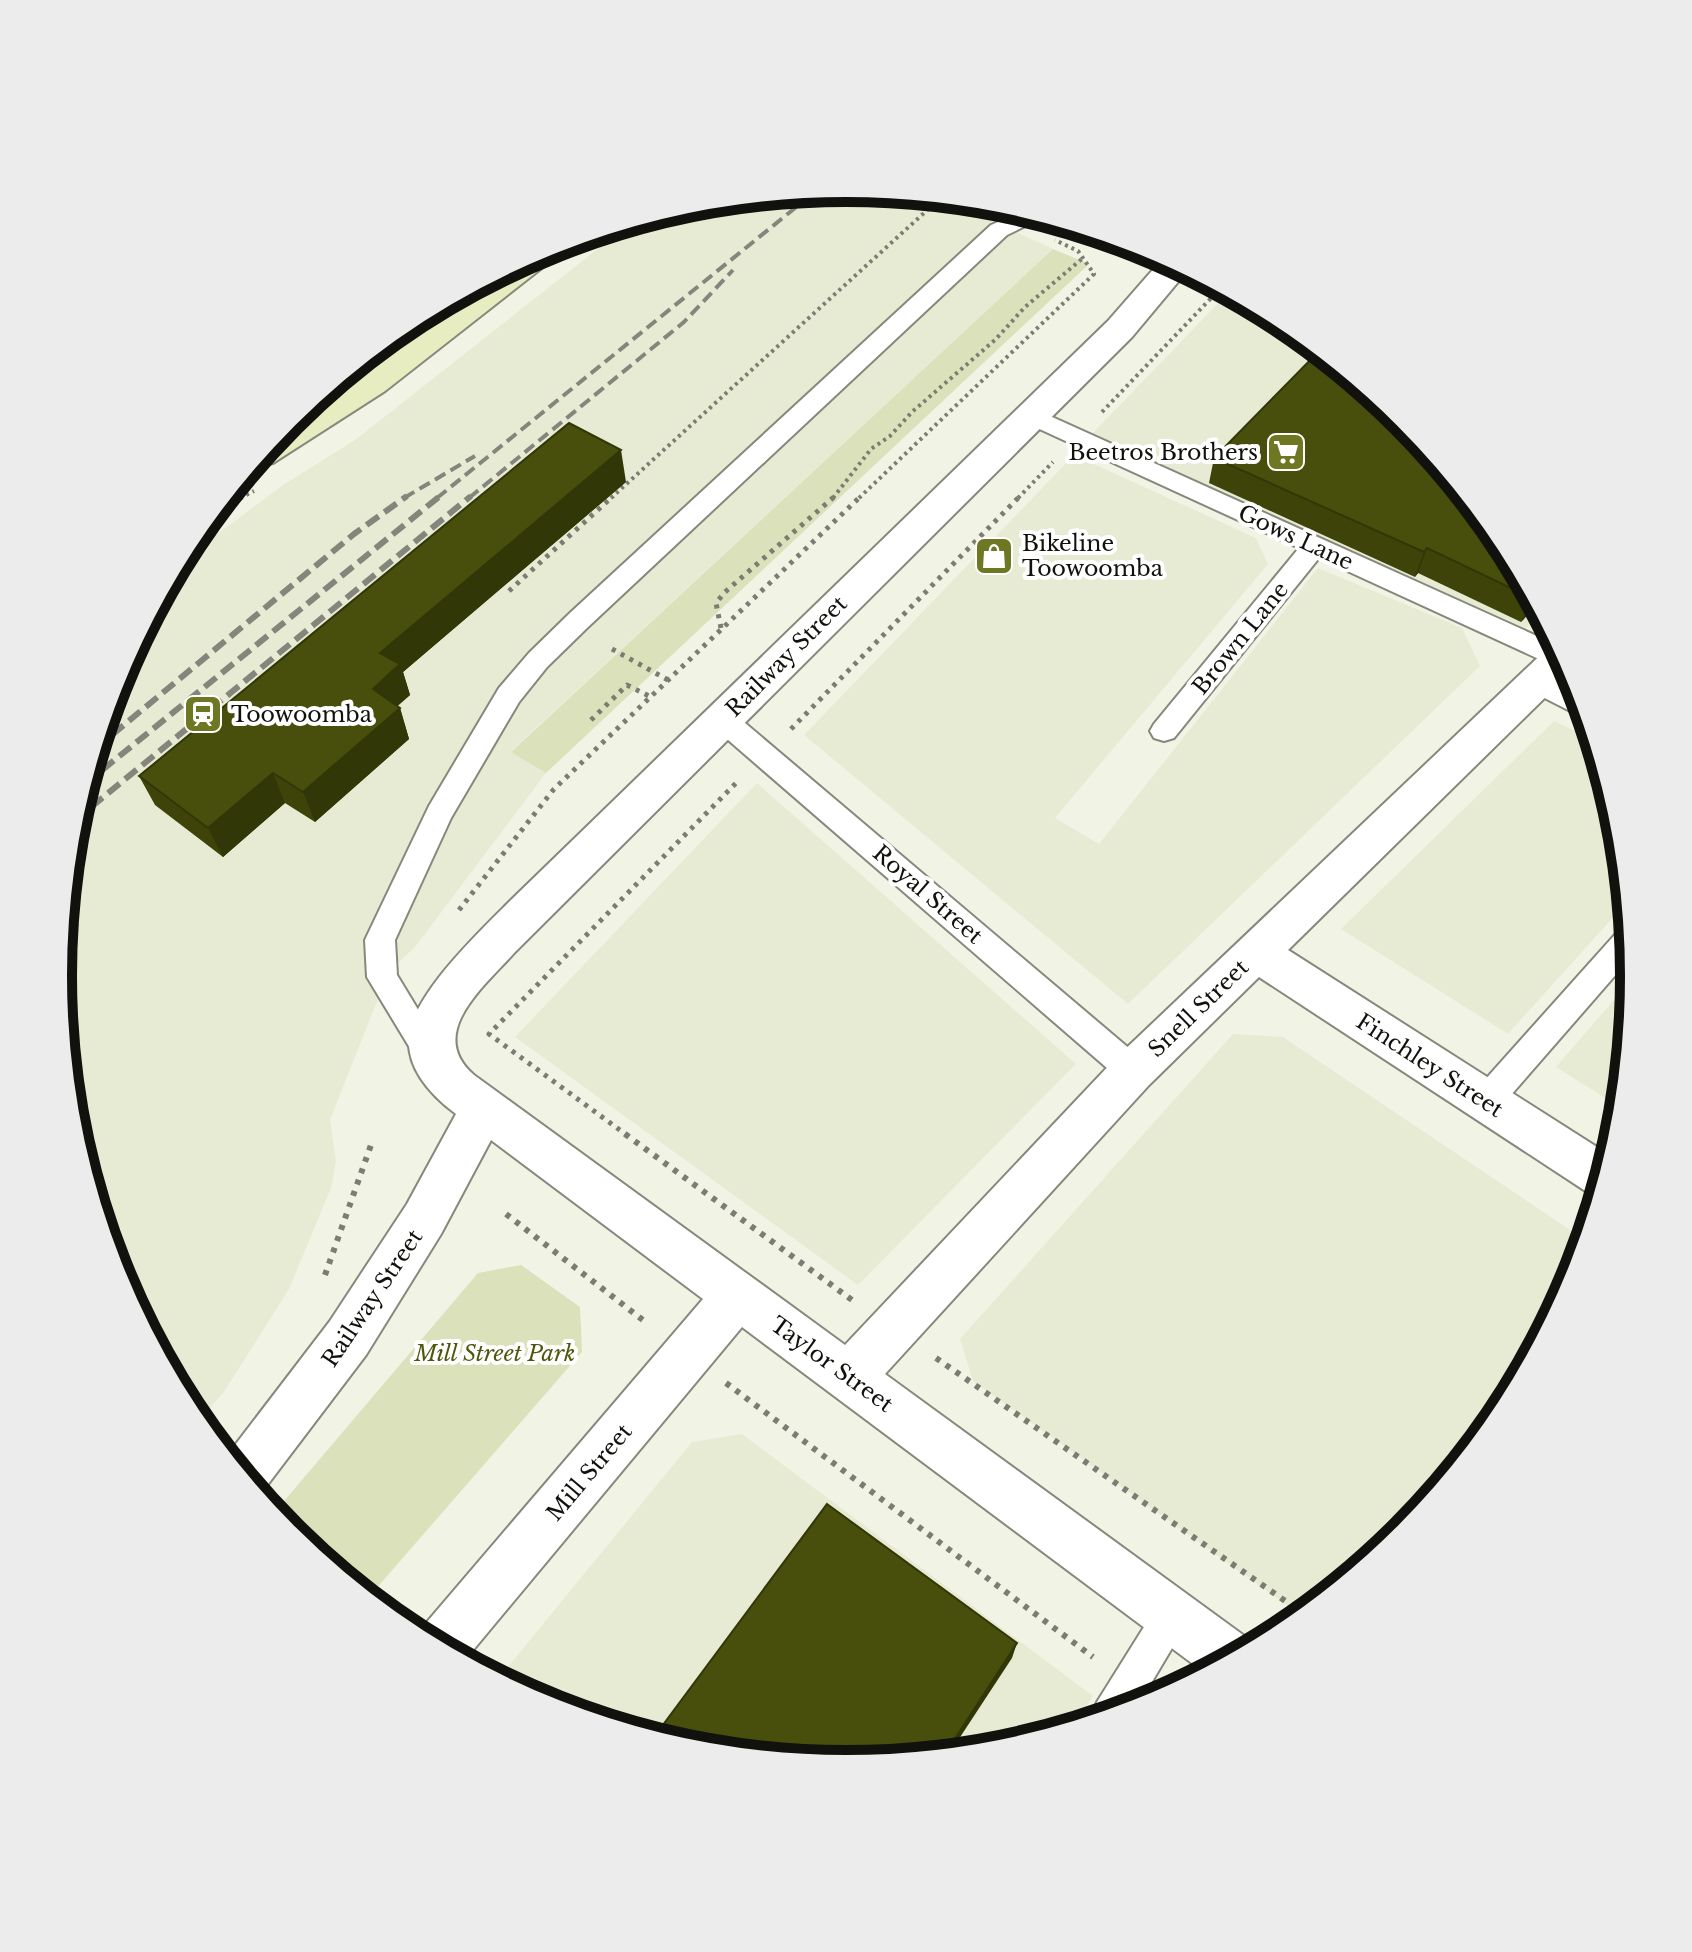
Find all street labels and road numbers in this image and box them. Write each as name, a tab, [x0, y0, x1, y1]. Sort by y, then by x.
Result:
street label: Gows Lane	[1234, 499, 1358, 576]
street label: Brown Lane	[1187, 576, 1294, 700]
street label: Railway Street	[720, 590, 853, 723]
street label: Royal Street	[867, 839, 989, 950]
street label: Snell Street	[1143, 953, 1255, 1063]
street label: Finchley Street	[1351, 1008, 1509, 1123]
street label: Railway Street	[316, 1224, 429, 1372]
street label: Taylor Street	[765, 1311, 899, 1418]
street label: Mill Street	[541, 1418, 638, 1526]

